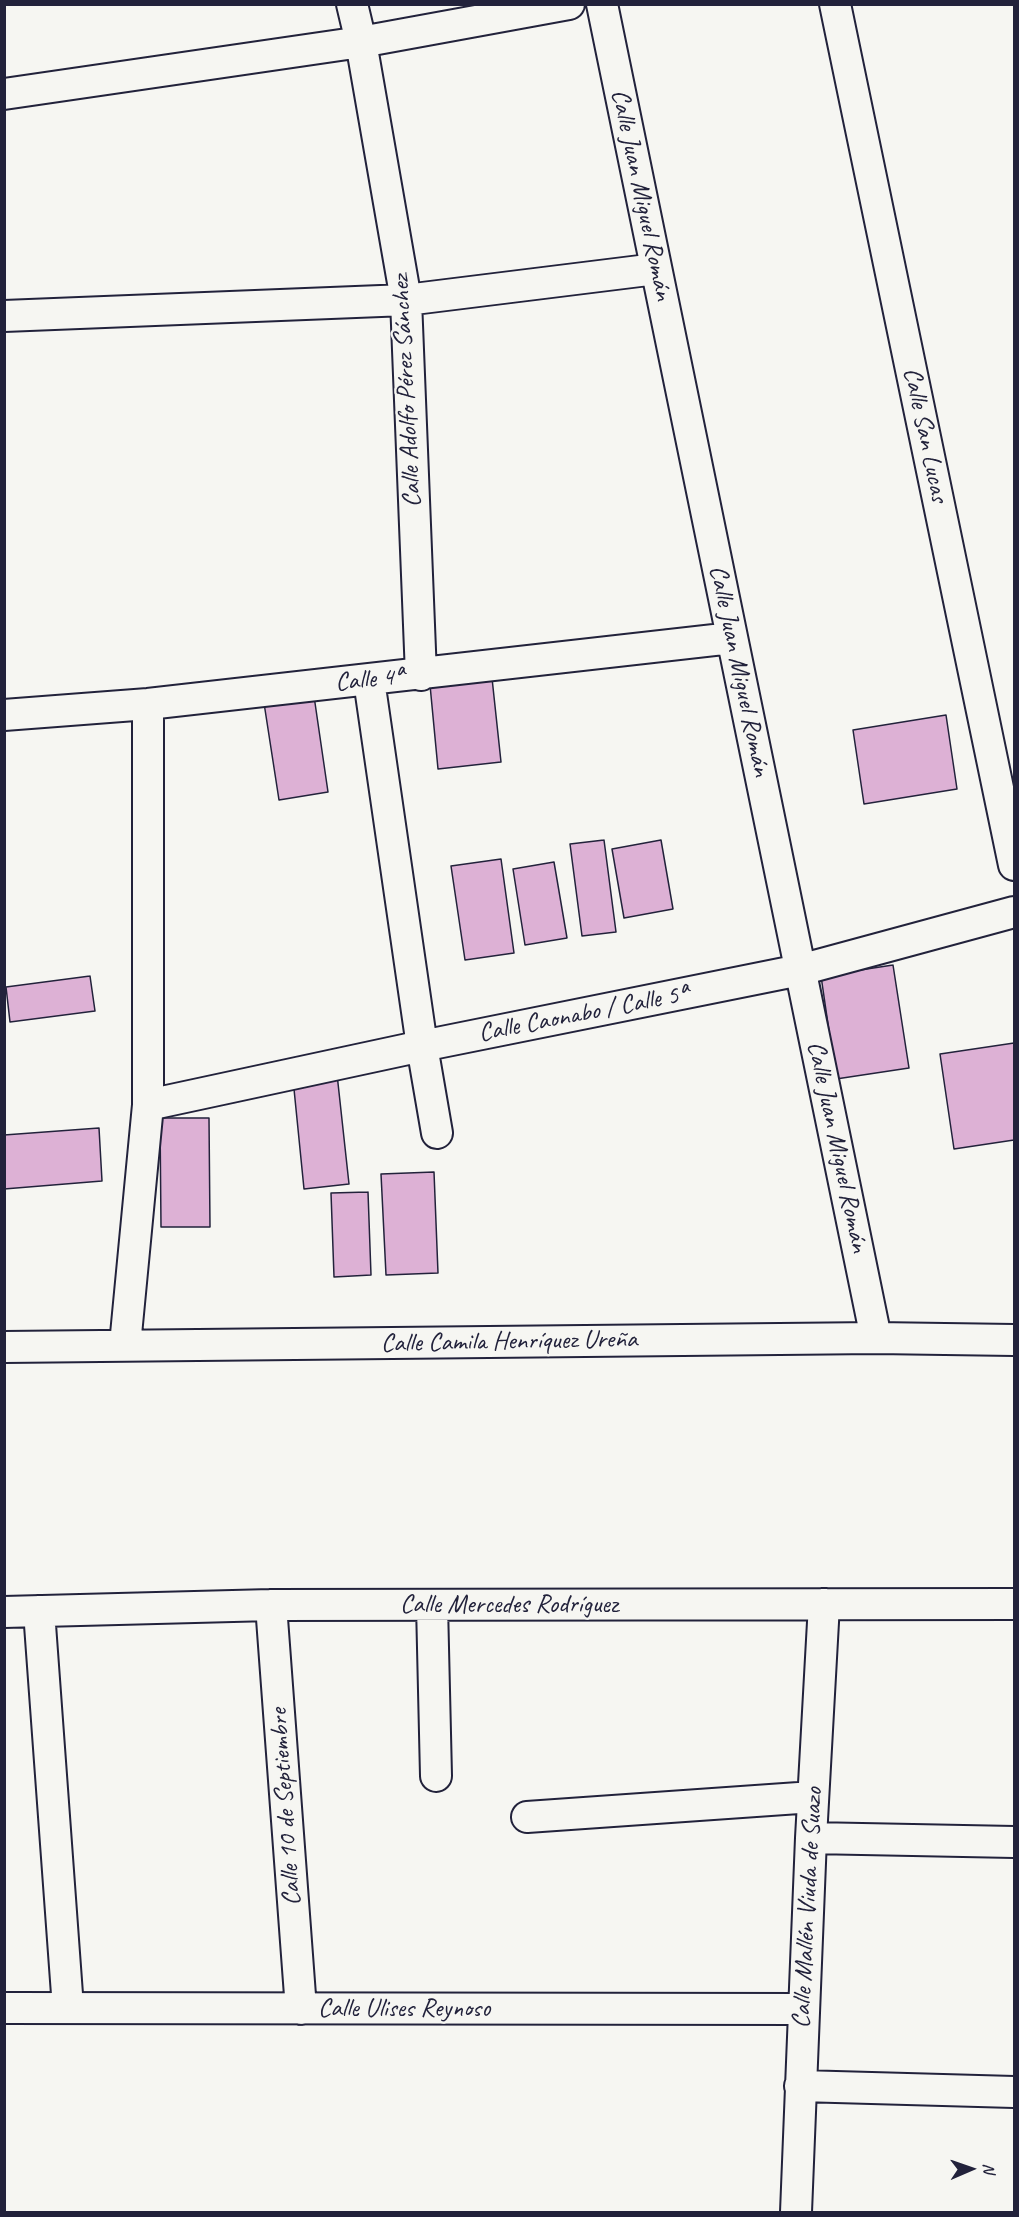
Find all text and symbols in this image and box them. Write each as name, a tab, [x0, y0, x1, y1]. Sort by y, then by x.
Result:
street label: Calle Juan Miguel Román	[603, 87, 679, 303]
street label: Calle Adolfo Pérez Sánchez	[385, 274, 429, 508]
street label: Calle San Lucas	[895, 365, 955, 505]
street label: Calle Juan Miguel Román	[701, 563, 777, 779]
street label: Calle 4ª	[334, 661, 404, 699]
street label: Calle Caonabo / Calle 5ª	[476, 978, 690, 1050]
street label: Calle Juan Miguel Román	[799, 1039, 875, 1255]
street label: Calle Camila Henríquez Ureña	[381, 1324, 637, 1360]
street label: Calle Mercedes Rodríguez	[400, 1589, 618, 1621]
street label: Calle 10 de Septiembre	[264, 1707, 308, 1907]
street label: Calle Mallén Viuda de Suazo	[786, 1787, 830, 2029]
street label: Calle Ulises Reynoso	[318, 1993, 490, 2025]
north arrow	[941, 2139, 1001, 2199]
text: N	[979, 2163, 999, 2174]

